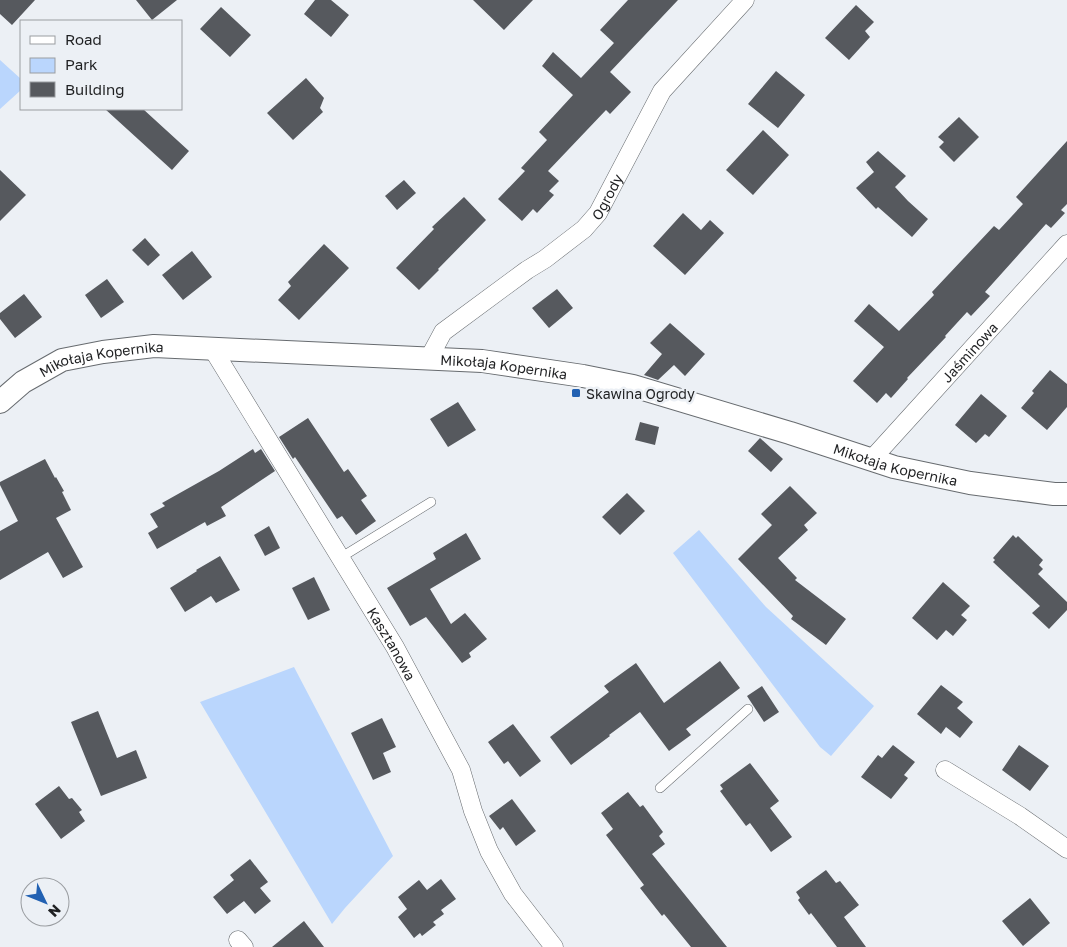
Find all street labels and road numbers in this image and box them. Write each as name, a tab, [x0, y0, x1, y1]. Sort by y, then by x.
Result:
street label: Ogrody	[588, 171, 626, 223]
street label: Jaśminowa	[938, 318, 1001, 385]
street label: Mikołaja Kopernika	[36, 337, 164, 380]
street label: Mikołaja Kopernika	[440, 351, 569, 382]
street label: Mikołaja Kopernika	[831, 439, 959, 489]
street label: Kasztanowa	[364, 604, 420, 683]

